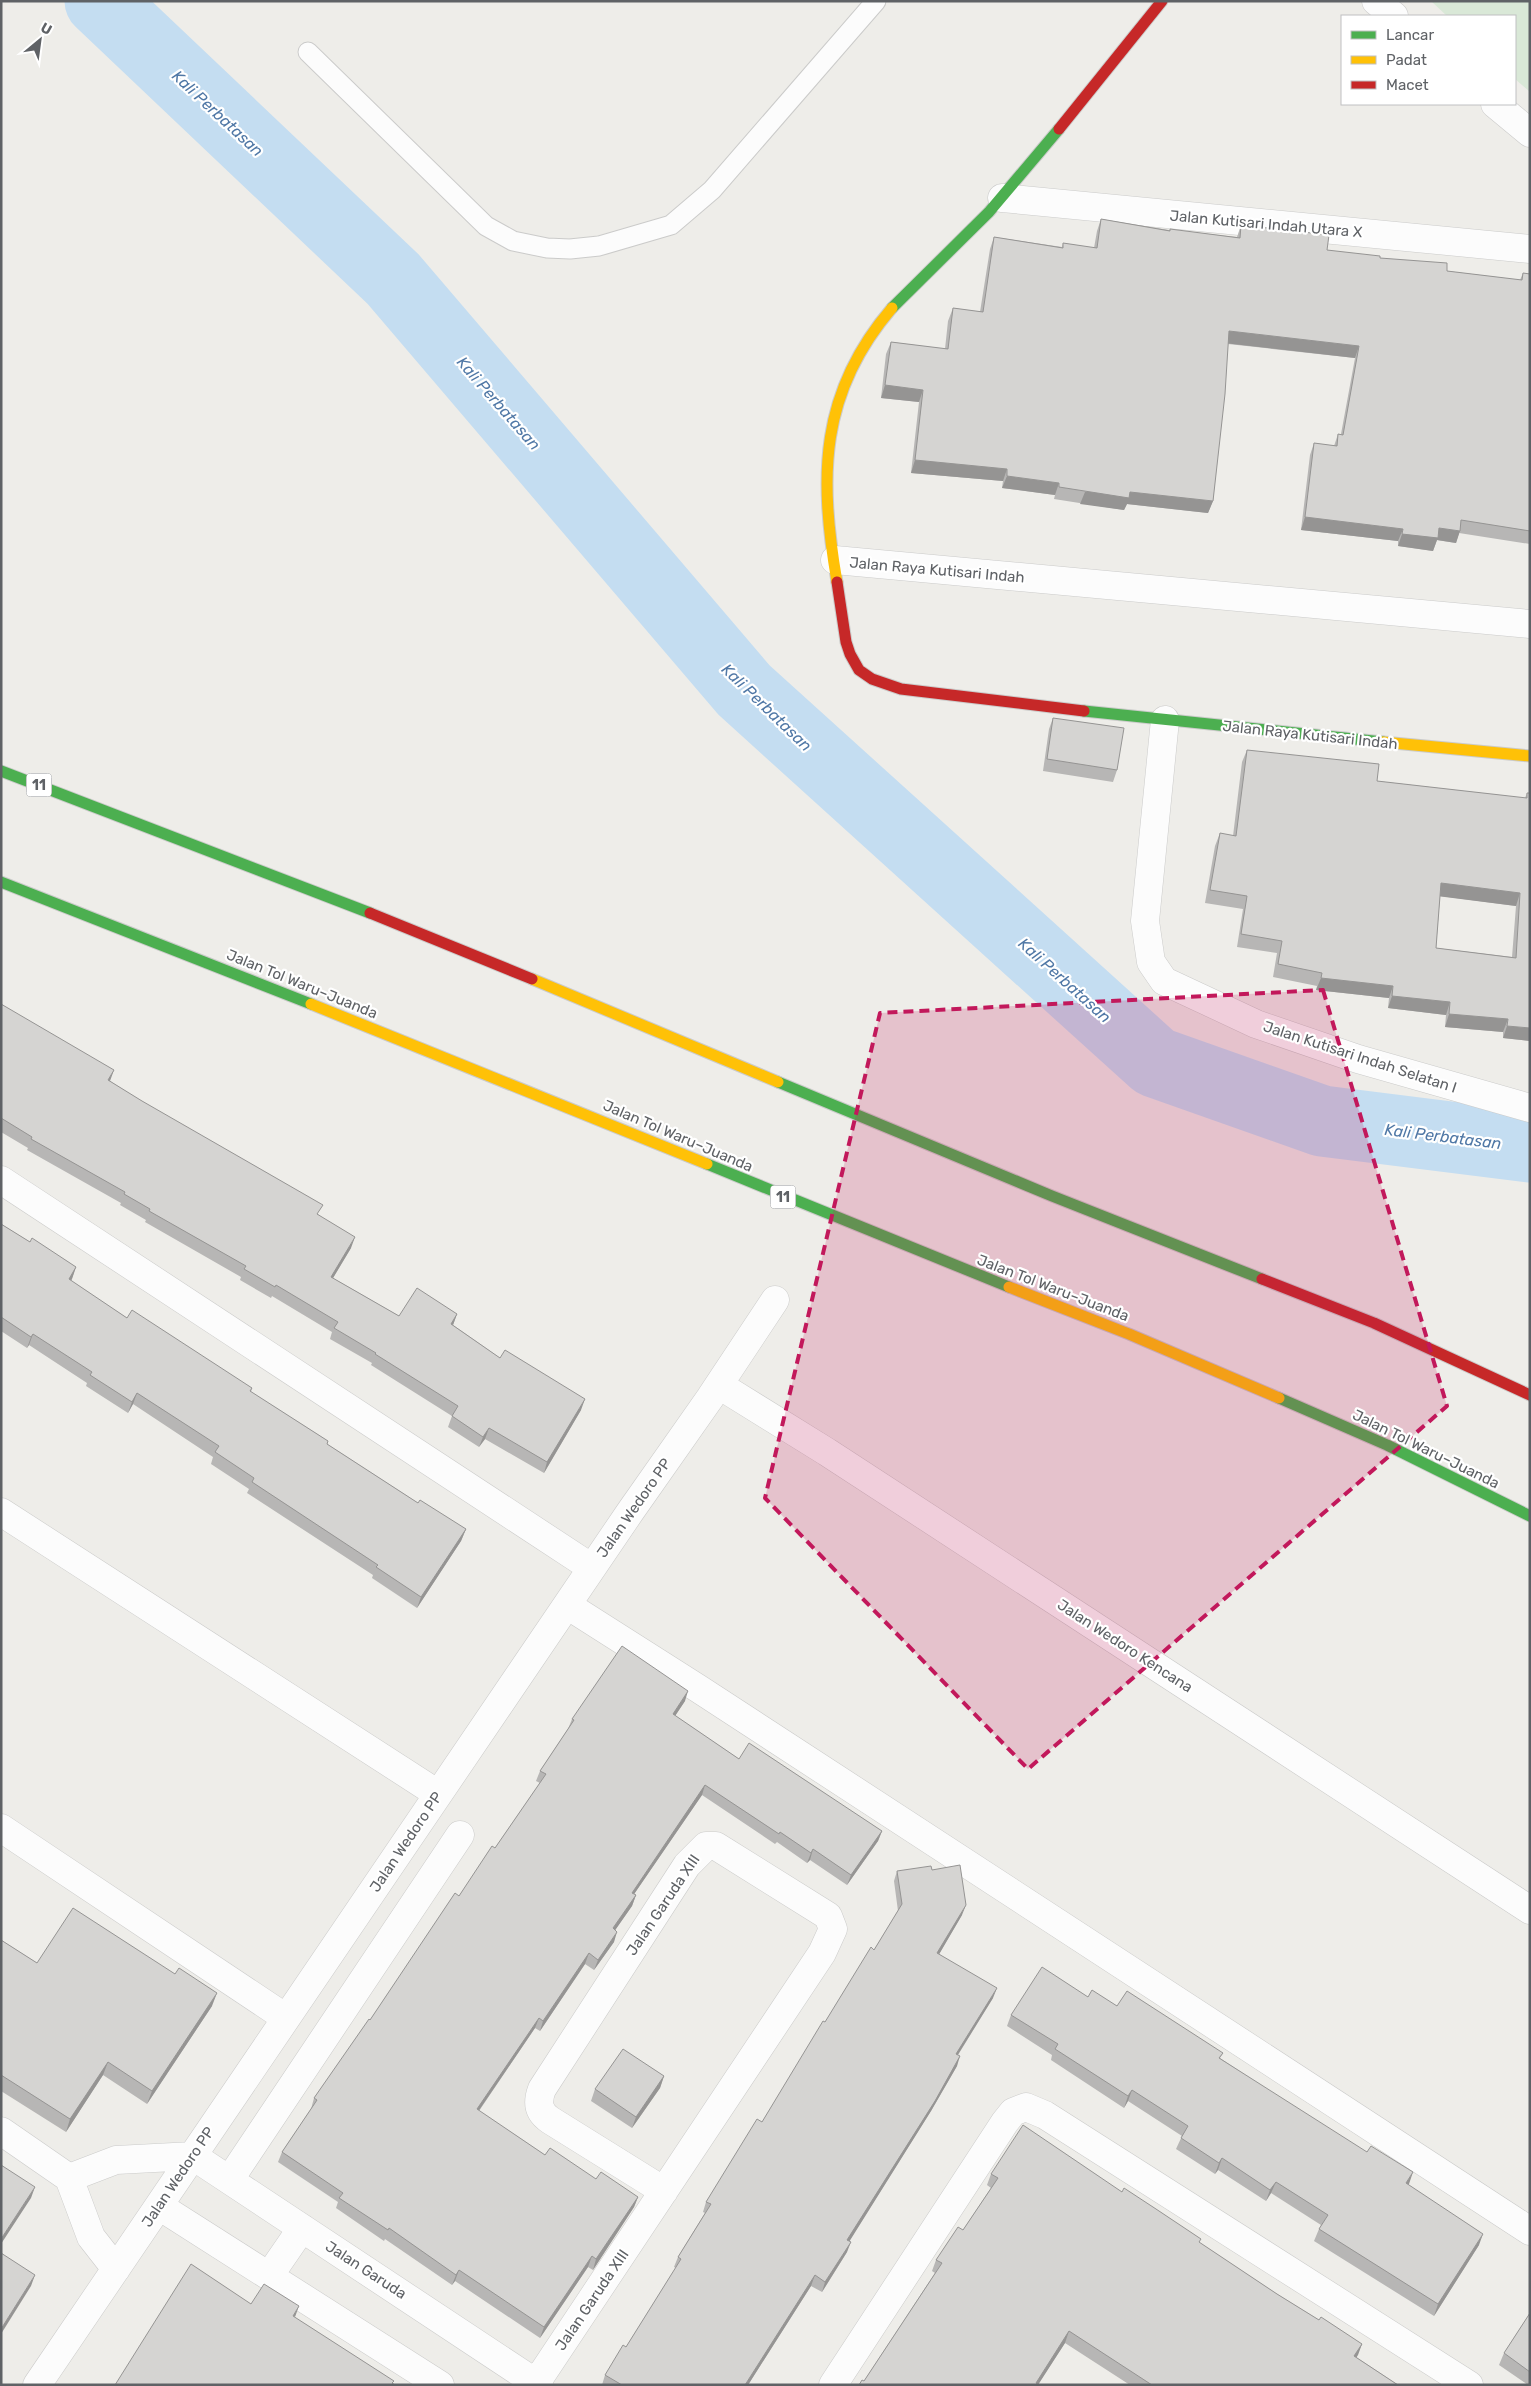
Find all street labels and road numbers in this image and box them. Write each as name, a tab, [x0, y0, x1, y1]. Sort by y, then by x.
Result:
street label: Jalan Kutisari Indah Utara X	[1169, 207, 1364, 241]
street label: Jalan Raya Kutisari Indah	[849, 553, 1025, 587]
street label: Jalan Raya Kutisari Indah	[1222, 717, 1398, 753]
road number: 11	[26, 774, 52, 796]
street label: Jalan Tol Waru–Juanda	[224, 945, 380, 1023]
street label: Jalan Kutisari Indah Selatan I	[1261, 1017, 1459, 1097]
street label: Jalan Tol Waru–Juanda	[600, 1096, 756, 1176]
road number: 11	[770, 1186, 796, 1208]
street label: Jalan Tol Waru–Juanda	[975, 1251, 1131, 1325]
street label: Jalan Tol Waru–Juanda	[1350, 1406, 1502, 1492]
street label: Jalan Wedoro PP	[593, 1455, 675, 1561]
street label: Jalan Wedoro Kencana	[1054, 1596, 1196, 1696]
street label: Jalan Wedoro PP	[366, 1788, 446, 1895]
street label: Jalan Garuda XIII	[622, 1851, 704, 1959]
street label: Jalan Wedoro PP	[138, 2123, 218, 2230]
street label: Jalan Garuda	[322, 2237, 410, 2303]
street label: Jalan Garuda XIII	[551, 2246, 633, 2354]

